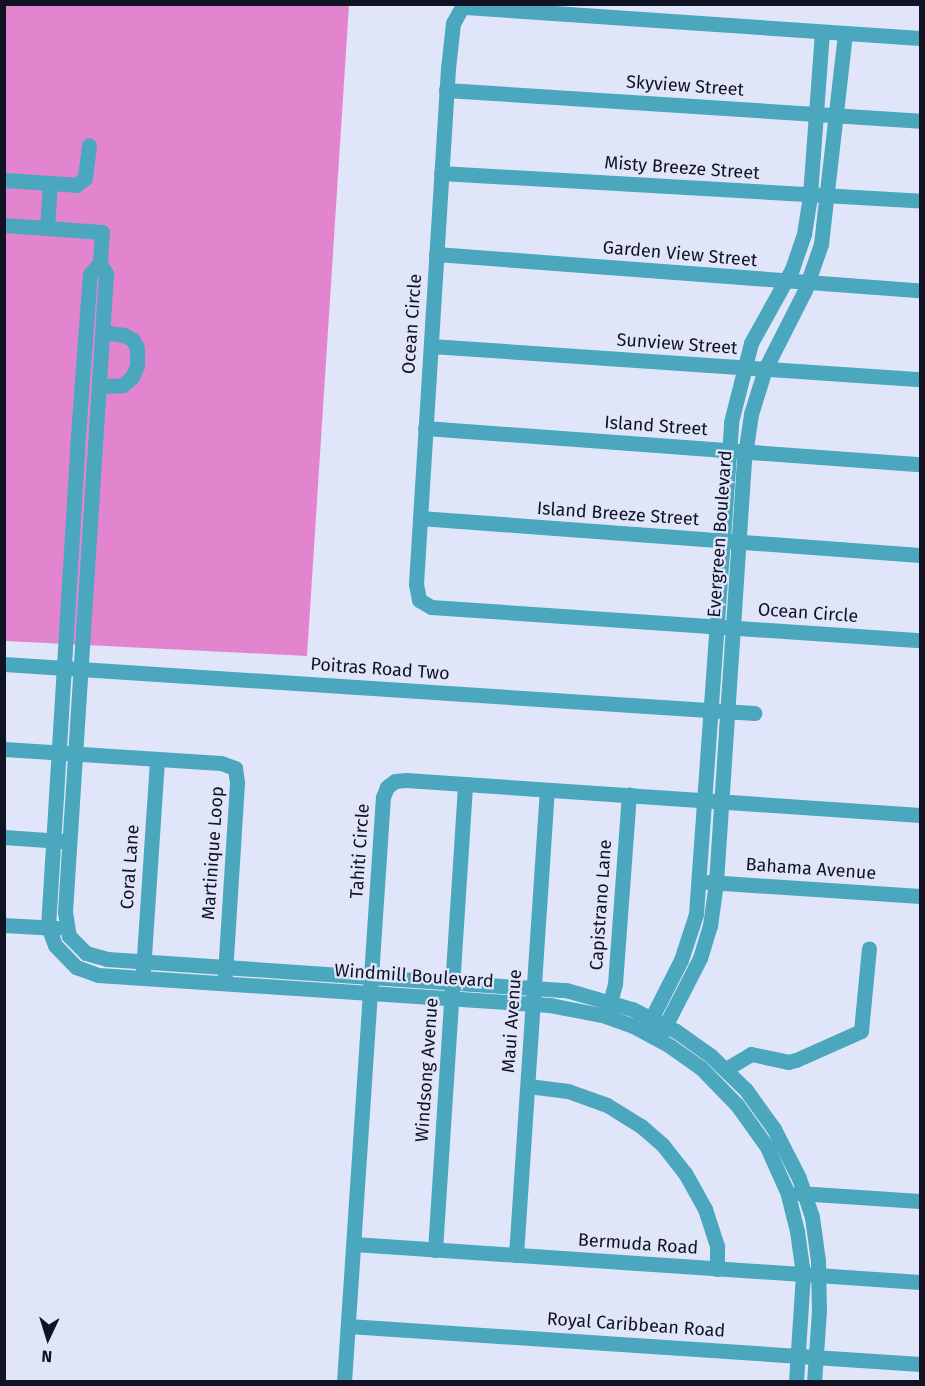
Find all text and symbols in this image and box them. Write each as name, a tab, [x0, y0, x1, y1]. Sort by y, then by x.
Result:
street label: Skyview Street	[625, 71, 745, 101]
street label: Misty Breeze Street	[604, 152, 760, 184]
street label: Garden View Street	[602, 236, 758, 272]
street label: Ocean Circle	[398, 273, 426, 375]
street label: Sunview Street	[616, 329, 738, 359]
street label: Island Street	[604, 412, 708, 440]
street label: Evergreen Boulevard	[703, 450, 737, 618]
street label: Island Breeze Street	[536, 498, 700, 530]
street label: Ocean Circle	[757, 599, 859, 627]
street label: Poitras Road Two	[310, 653, 450, 685]
street label: Martinique Loop	[198, 785, 228, 921]
street label: Tahiti Circle	[346, 803, 374, 899]
street label: Coral Lane	[116, 824, 144, 910]
street label: Capistrano Lane	[586, 839, 616, 971]
street label: Bahama Avenue	[745, 854, 877, 884]
street label: Windmill Boulevard	[334, 960, 494, 992]
street label: Maui Avenue	[498, 968, 526, 1074]
street label: Windsong Avenue	[411, 997, 443, 1143]
street label: Bermuda Road	[577, 1229, 699, 1259]
north arrow	[18, 1308, 78, 1368]
street label: Royal Caribbean Road	[546, 1308, 726, 1342]
text: N	[41, 1347, 53, 1366]

